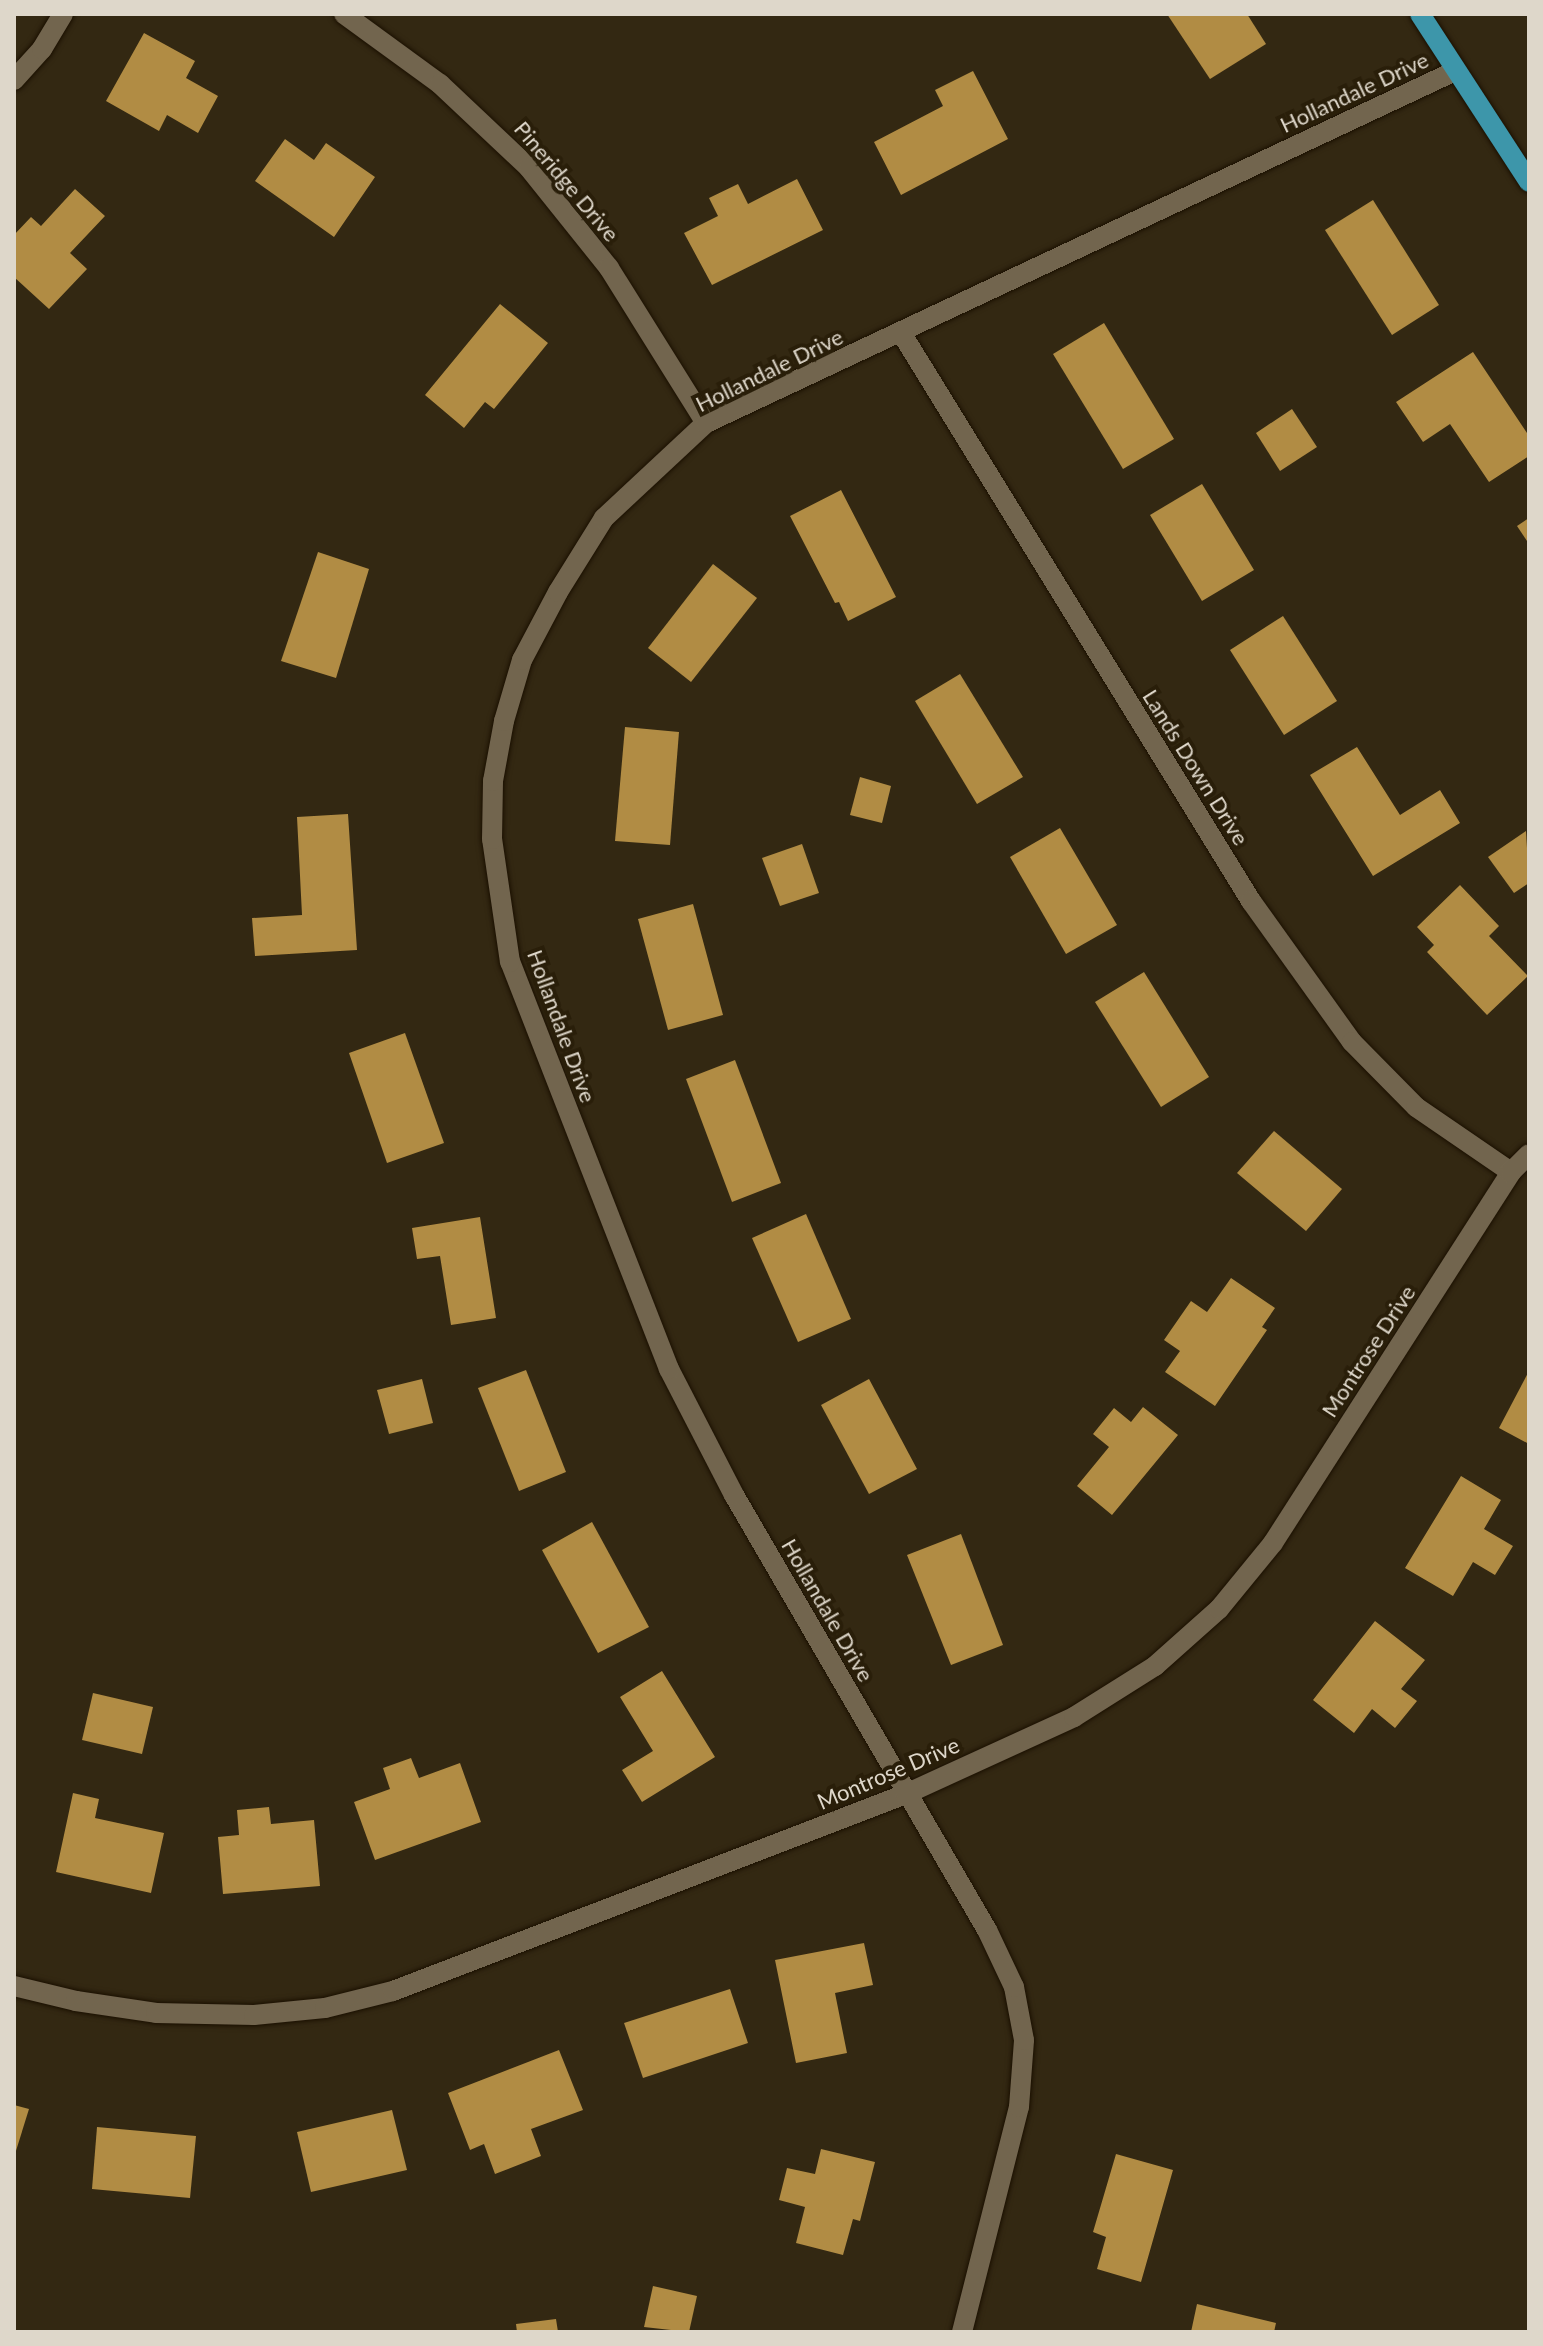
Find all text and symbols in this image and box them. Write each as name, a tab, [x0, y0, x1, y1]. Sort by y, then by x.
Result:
street label: Hollandale Drive	[1276, 46, 1432, 138]
street label: Pineridge Drive	[509, 115, 625, 247]
street label: Hollandale Drive	[691, 323, 847, 417]
street label: Lands Down Drive	[1138, 684, 1254, 850]
street label: Hollandale Drive	[522, 946, 602, 1106]
street label: Montrose Drive	[1316, 1280, 1420, 1422]
street label: Hollandale Drive	[776, 1534, 880, 1686]
street label: Montrose Drive	[813, 1731, 963, 1815]

